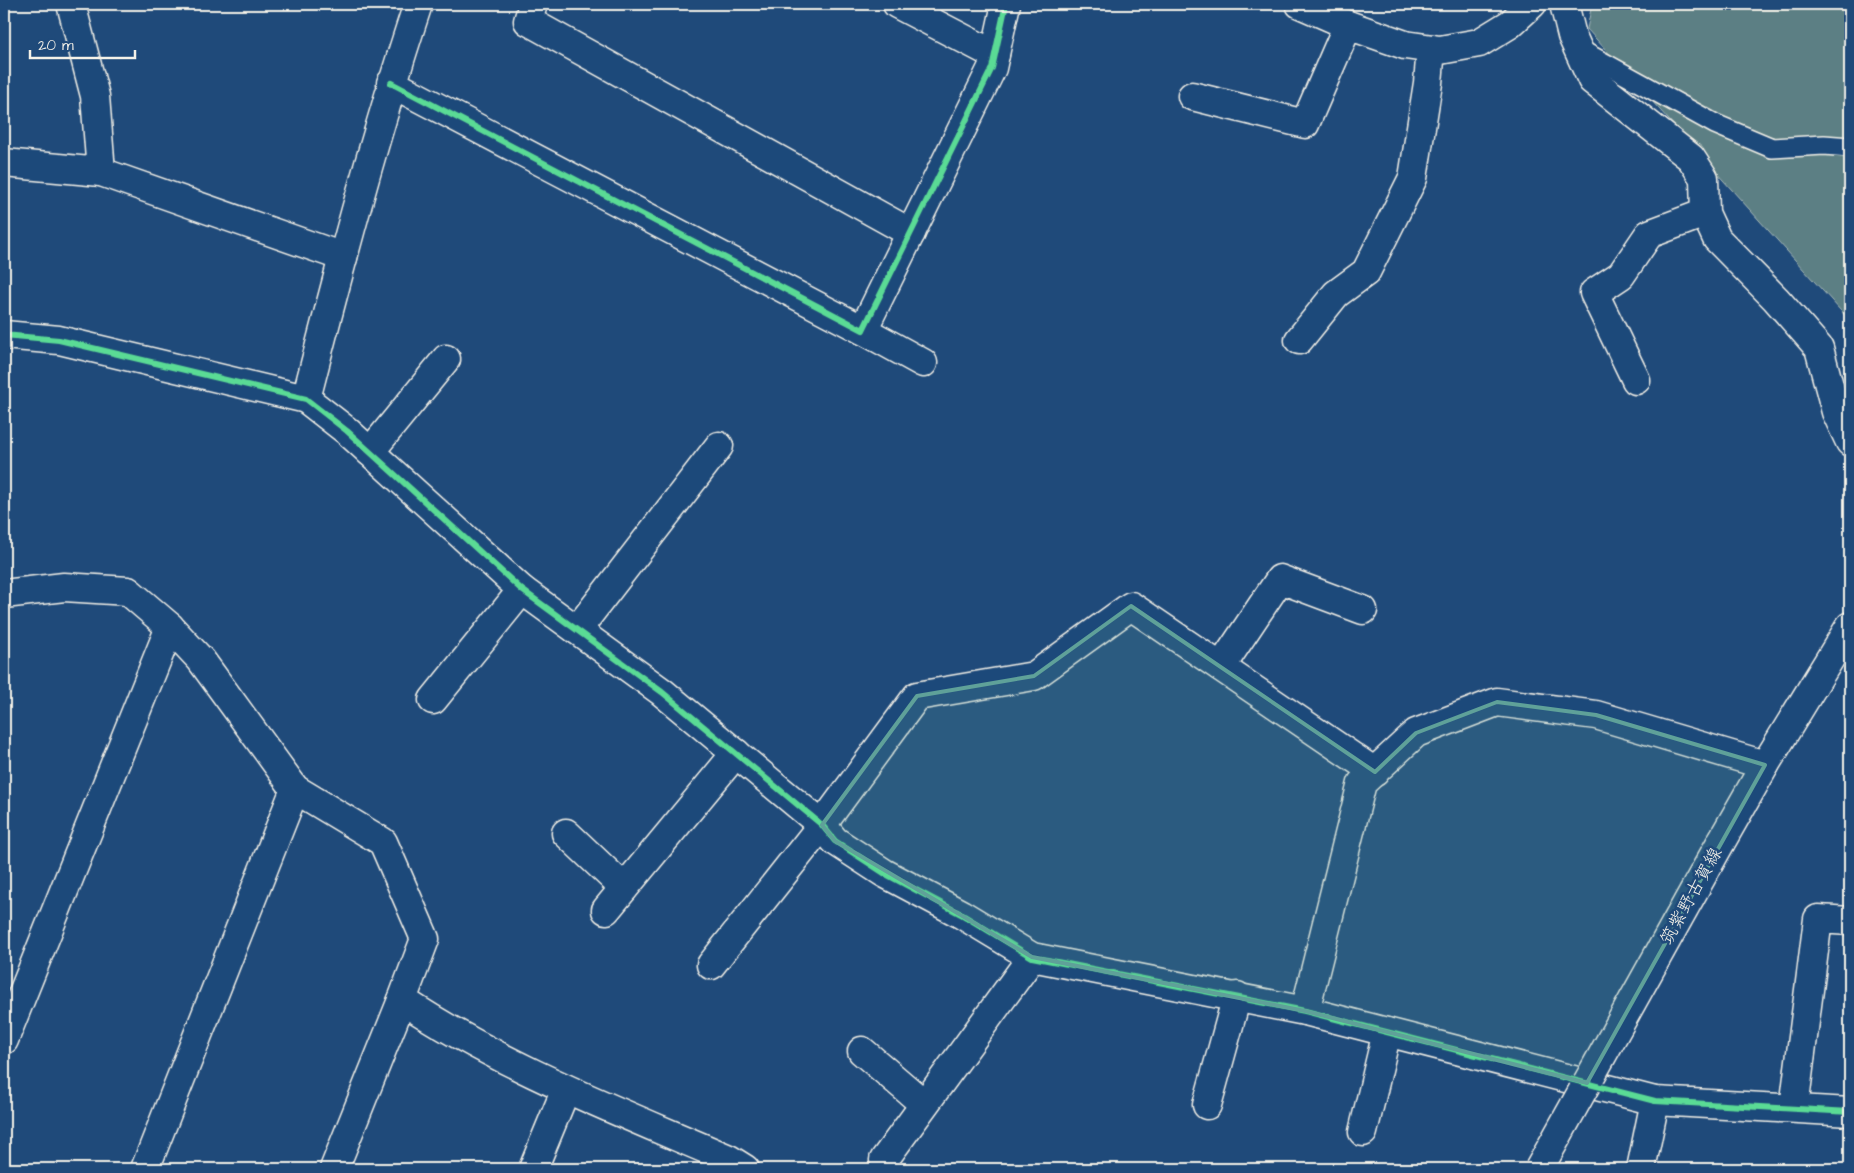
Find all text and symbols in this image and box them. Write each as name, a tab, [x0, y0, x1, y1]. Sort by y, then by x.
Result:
scale bar	[30, 28, 135, 60]
text: 20 m	[38, 35, 74, 56]
street label: 筑紫野古賀線	[1654, 843, 1728, 949]

